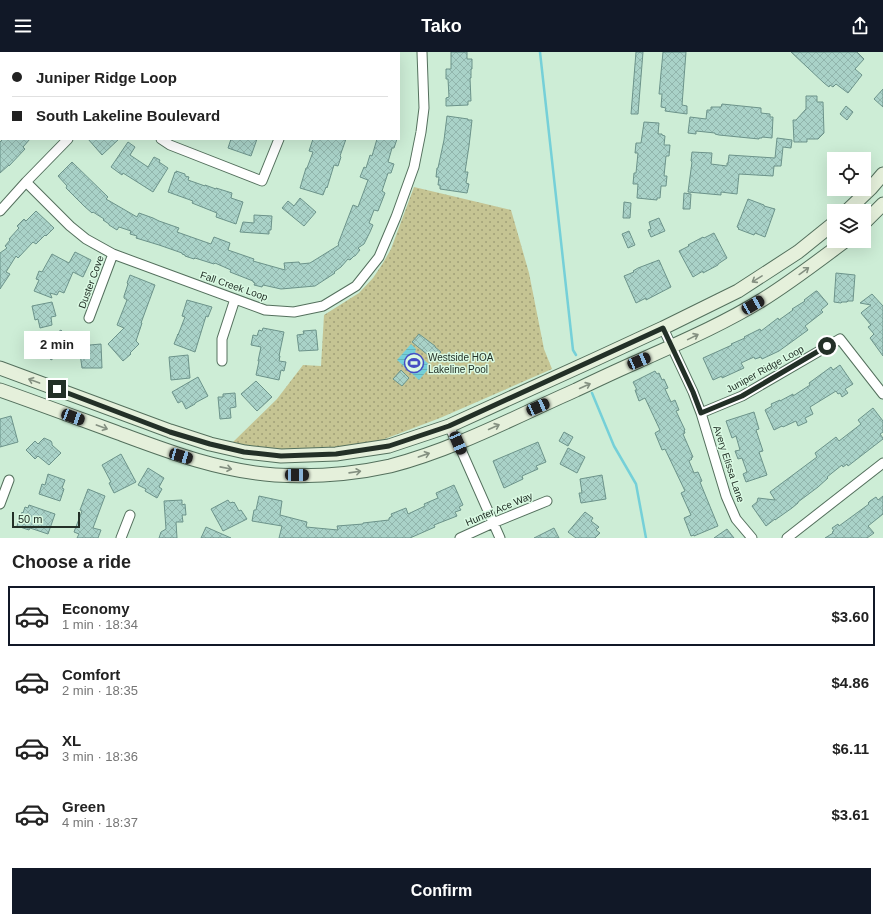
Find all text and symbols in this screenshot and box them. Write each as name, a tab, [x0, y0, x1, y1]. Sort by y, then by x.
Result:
icon: menu	[12, 15, 34, 37]
icon: share	[849, 15, 871, 37]
text: Tako	[421, 16, 462, 36]
text: Juniper Ridge Loop	[36, 69, 177, 86]
text: South Lakeline Boulevard	[36, 107, 220, 124]
map controls	[827, 152, 871, 248]
button: locate	[827, 152, 871, 196]
button: layers	[827, 204, 871, 248]
street label: Duster Cove	[76, 254, 106, 310]
one-way arrow	[799, 267, 810, 275]
street label: Fall Creek Loop	[199, 269, 270, 303]
one-way arrow	[751, 275, 763, 283]
car	[740, 294, 766, 316]
callout: 2 min	[24, 331, 90, 359]
one-way arrow	[686, 333, 698, 340]
text: 2 min	[40, 337, 74, 352]
route start	[818, 337, 836, 355]
street label: Juniper Ridge Loop	[724, 343, 806, 395]
car	[626, 351, 652, 371]
sports icon: Westside HOA Lakeline Pool	[403, 352, 425, 374]
place label: Westside HOA Lakeline Pool	[428, 352, 494, 375]
one-way arrow	[28, 376, 40, 384]
route end	[48, 380, 66, 398]
one-way arrow	[579, 382, 591, 389]
car	[525, 397, 551, 417]
car	[60, 407, 86, 427]
one-way arrow	[487, 423, 499, 430]
one-way arrow	[96, 424, 108, 432]
street label: Avery Elissa Lane	[711, 424, 747, 504]
car	[448, 430, 468, 456]
car	[168, 447, 194, 465]
one-way arrow	[418, 451, 431, 458]
one-way arrow	[219, 464, 232, 472]
one-way arrow	[348, 468, 361, 476]
car	[285, 469, 309, 481]
street label: Hunter Ace Way	[464, 490, 534, 528]
scale bar	[12, 510, 80, 529]
text: 50 m	[18, 513, 42, 525]
text: Choose a ride	[12, 552, 131, 572]
icon: car	[14, 598, 50, 634]
text: Economy	[62, 600, 130, 617]
text: $3.60	[831, 608, 869, 625]
text: 1 min · 18:34	[62, 617, 138, 632]
icon: car	[14, 664, 50, 700]
text: Comfort	[62, 666, 120, 683]
text: $4.86	[831, 674, 869, 691]
text: 2 min · 18:35	[62, 683, 138, 698]
icon: car	[14, 730, 50, 766]
text: XL	[62, 732, 81, 749]
text: $6.11	[832, 740, 869, 757]
text: 3 min · 18:36	[62, 749, 138, 764]
icon: car	[14, 796, 50, 832]
text: Green	[62, 798, 105, 815]
text: $3.61	[831, 806, 869, 823]
text: 4 min · 18:37	[62, 815, 138, 830]
button: Confirm	[12, 868, 871, 914]

